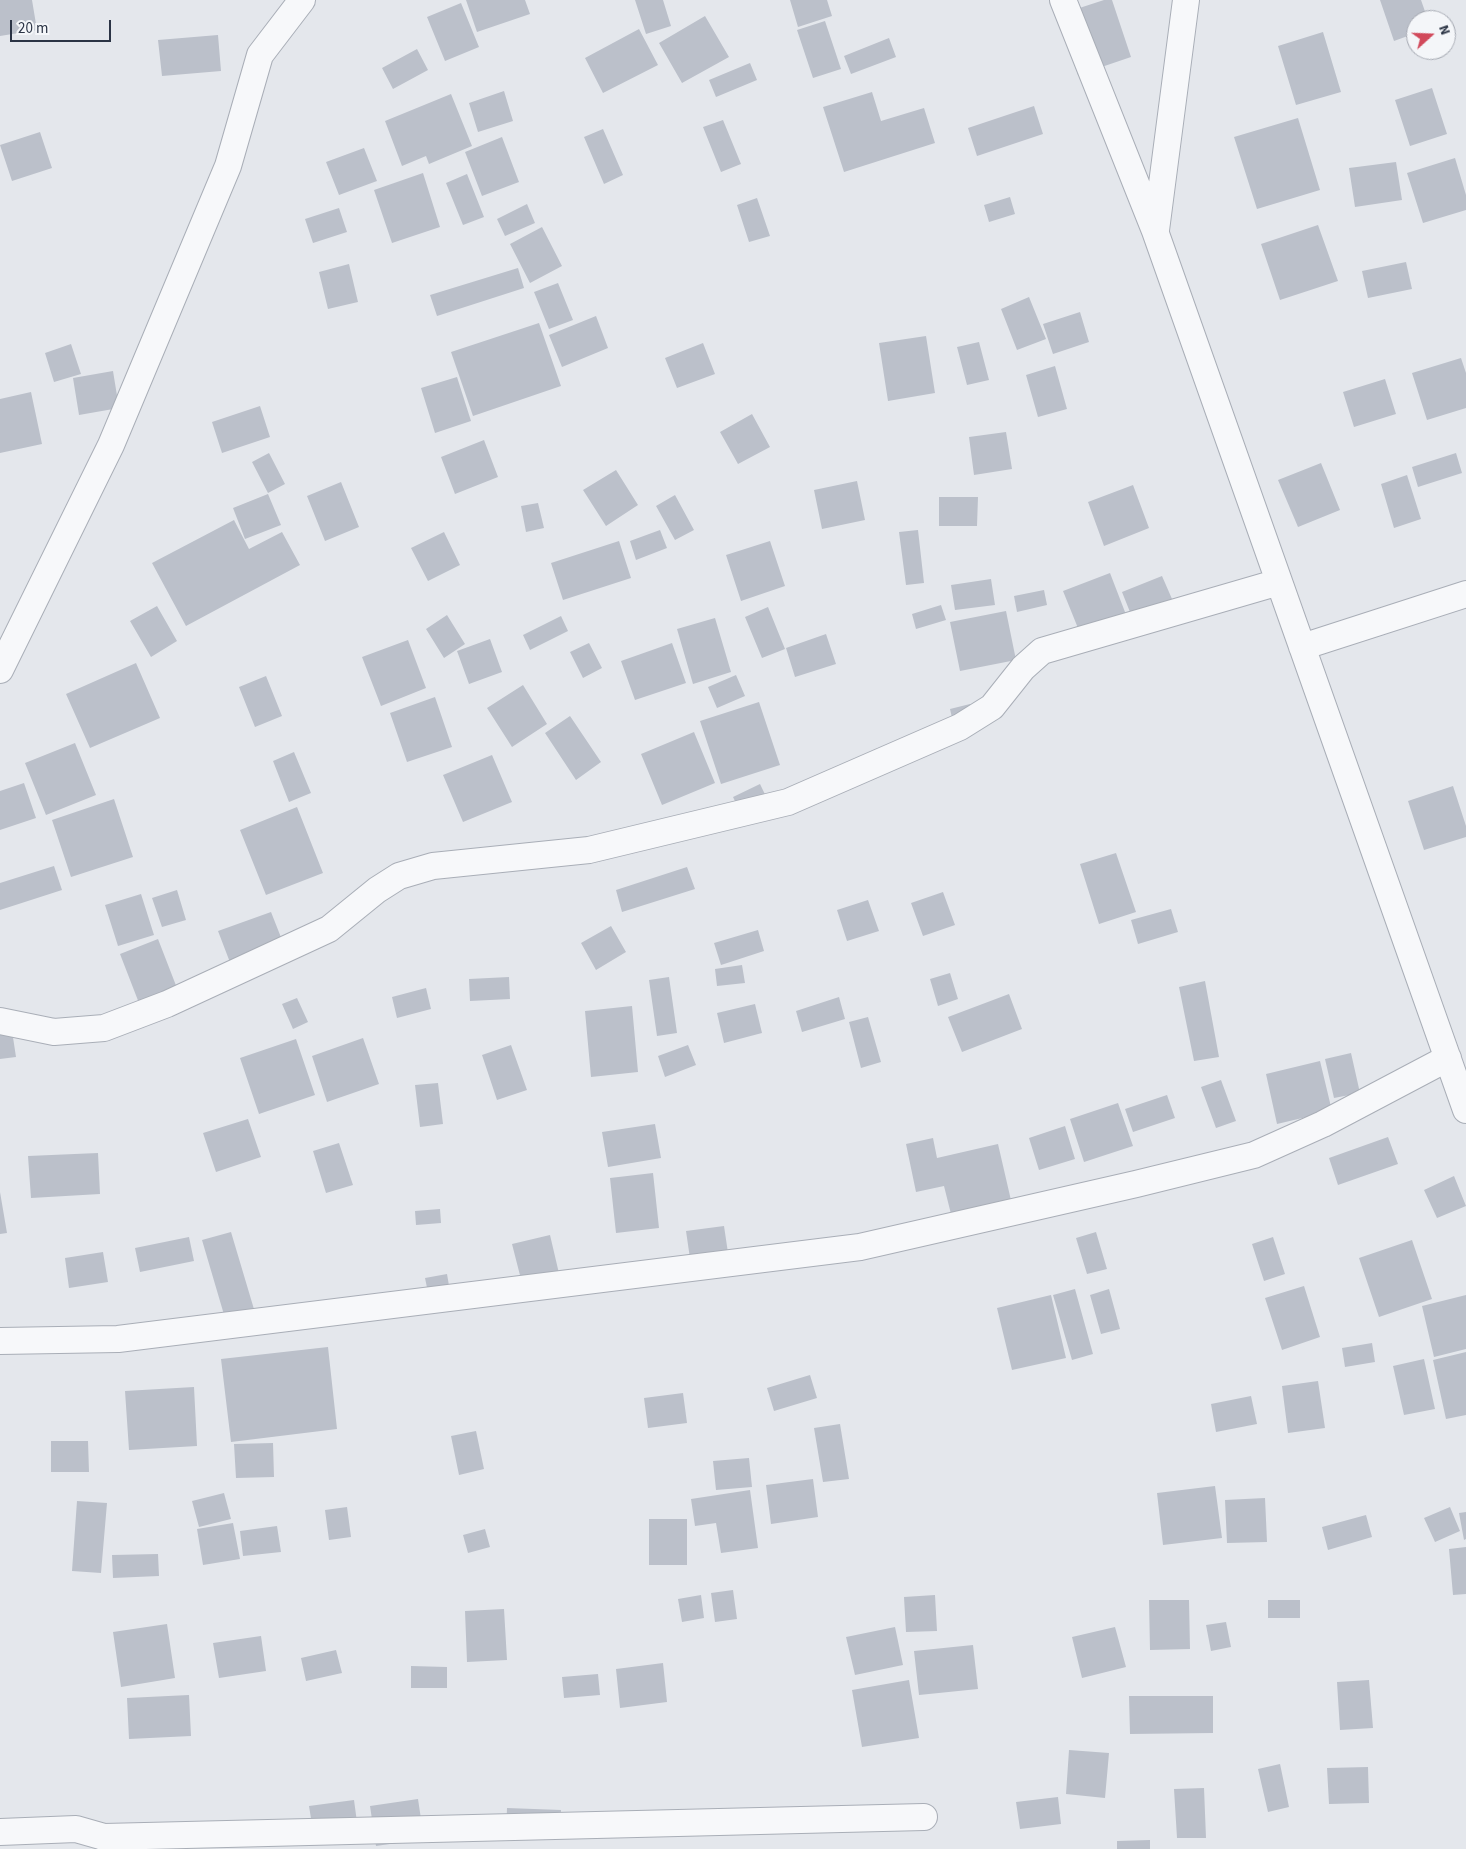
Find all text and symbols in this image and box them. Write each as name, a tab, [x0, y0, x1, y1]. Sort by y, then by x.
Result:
scale bar	[12, 10, 114, 42]
north arrow	[1406, 10, 1456, 60]
text: 20 m	[18, 18, 48, 39]
text: N	[1433, 22, 1455, 38]

